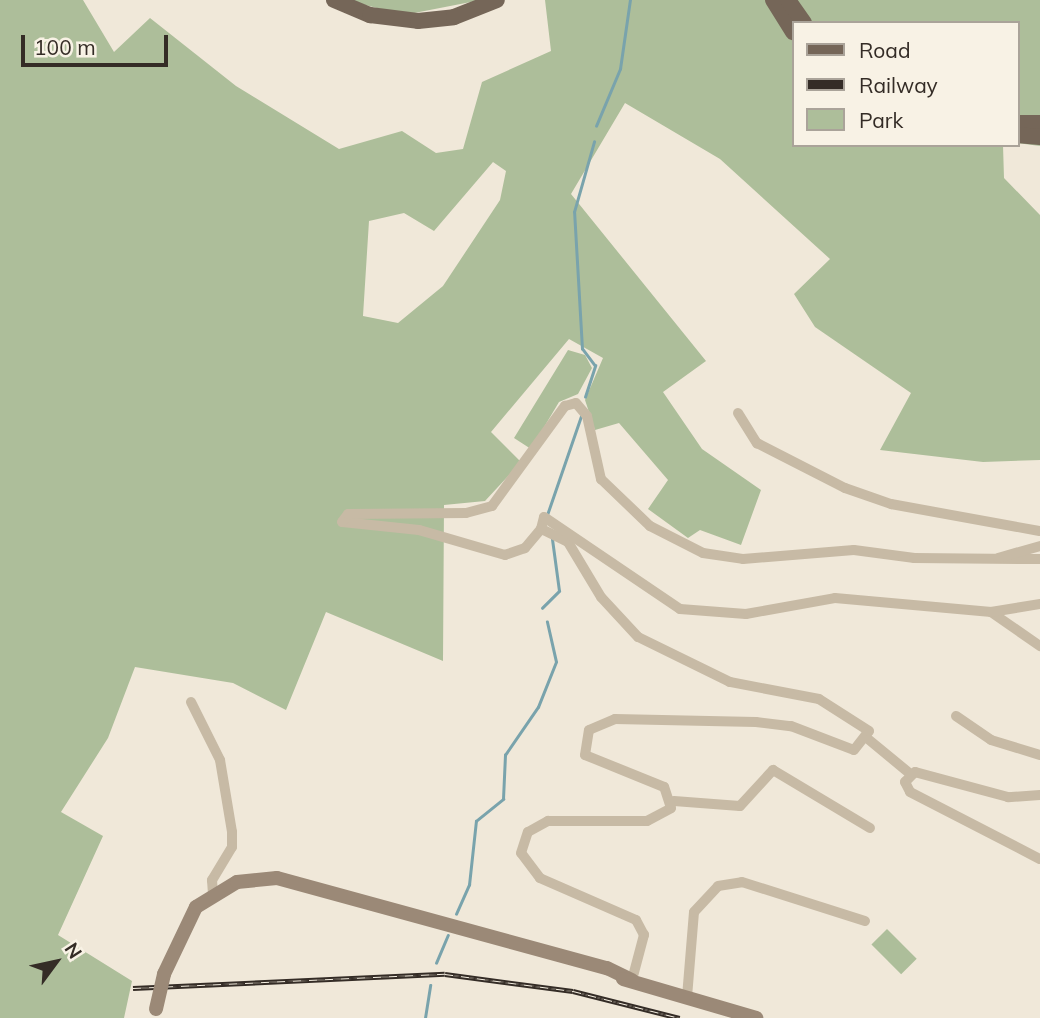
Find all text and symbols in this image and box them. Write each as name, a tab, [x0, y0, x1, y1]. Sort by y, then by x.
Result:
scale bar	[24, 21, 172, 65]
legend	[792, 21, 1019, 147]
text: 100 m	[34, 34, 96, 60]
text: Road	[859, 37, 910, 63]
text: Railway	[859, 72, 938, 98]
text: Park	[859, 107, 903, 133]
north arrow	[21, 927, 91, 997]
text: N	[60, 938, 88, 963]

